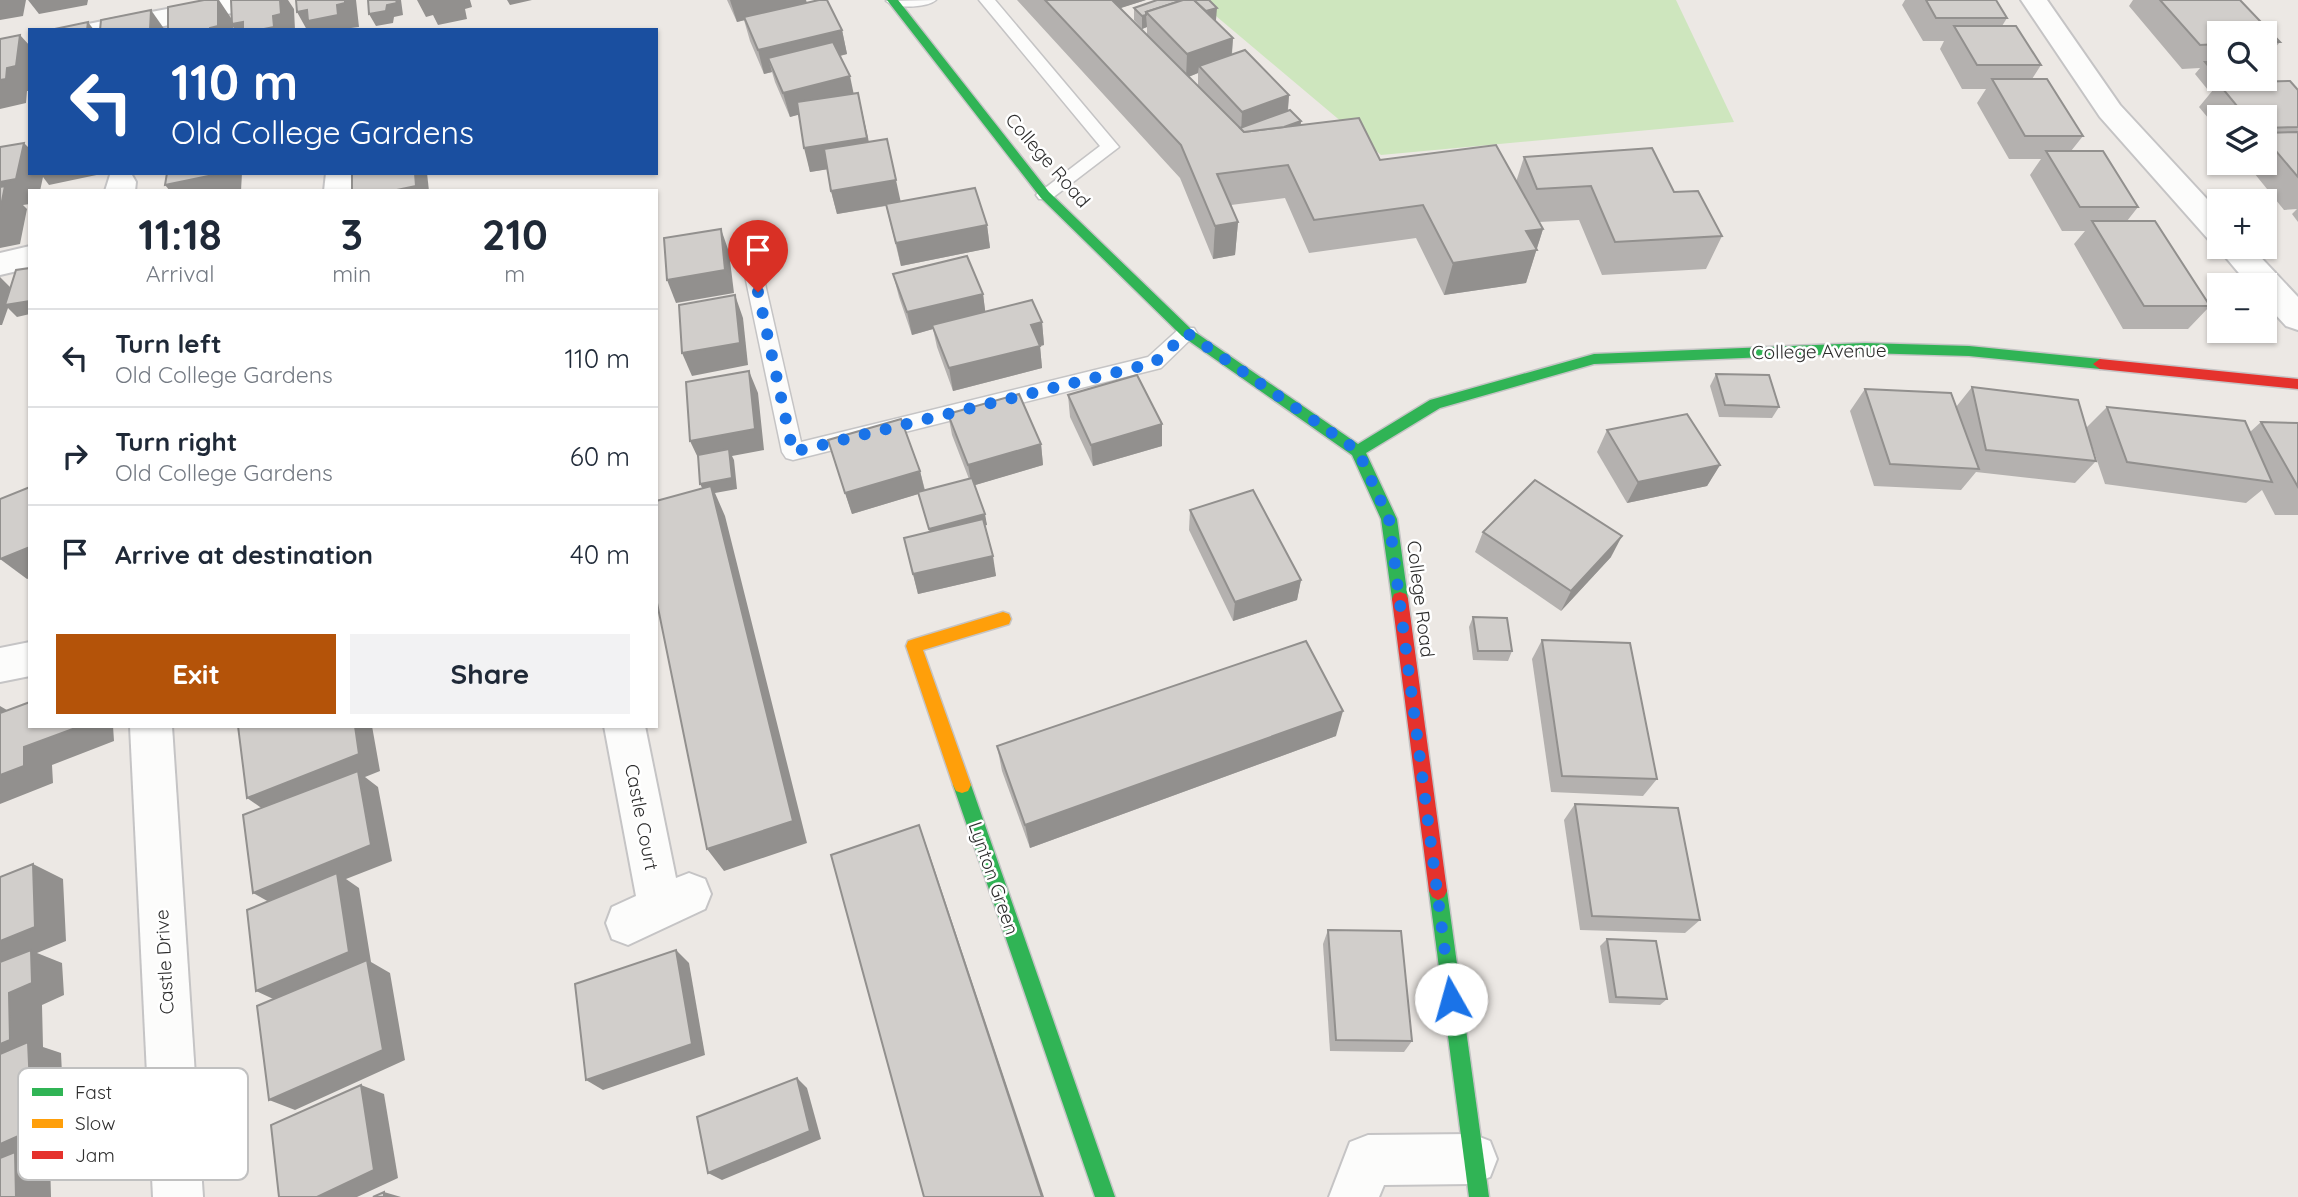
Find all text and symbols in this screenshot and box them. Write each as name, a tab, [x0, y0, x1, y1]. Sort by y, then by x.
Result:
map controls	[2207, 21, 2277, 343]
button: search	[2207, 21, 2277, 91]
text: 110 m	[171, 51, 298, 112]
icon: left	[56, 56, 147, 147]
button: layers	[2207, 105, 2277, 175]
street label: College Road	[1000, 108, 1096, 212]
text: Old College Gardens	[171, 112, 474, 152]
button: +	[2207, 189, 2277, 259]
text: 11:18	[138, 208, 222, 261]
text: 3	[340, 208, 363, 261]
text: 210	[482, 208, 548, 261]
pin	[728, 220, 788, 292]
icon: arrive	[739, 231, 777, 269]
text: Arrival	[146, 259, 215, 288]
text: min	[332, 259, 371, 288]
text: m	[504, 259, 525, 288]
button: −	[2207, 273, 2277, 343]
text: Turn left	[115, 327, 222, 360]
street label: College Avenue	[1751, 338, 1887, 364]
icon: left	[56, 339, 94, 377]
text: 110 m	[564, 342, 630, 375]
text: Old College Gardens	[115, 360, 333, 389]
text: Turn right	[115, 425, 237, 458]
icon: right	[56, 437, 94, 475]
text: 60 m	[570, 440, 630, 473]
text: Old College Gardens	[115, 458, 333, 487]
icon: arrive	[56, 535, 94, 573]
text: Arrive at destination	[115, 538, 373, 571]
text: 40 m	[570, 538, 630, 571]
street label: College Road	[1402, 539, 1440, 659]
button: Exit	[56, 634, 336, 714]
button: Share	[350, 634, 630, 714]
street label: Castle Court	[620, 762, 664, 872]
street label: Lynton Green	[963, 818, 1025, 938]
street label: Castle Drive	[149, 909, 179, 1015]
position arrow	[1414, 962, 1488, 1036]
legend	[18, 1068, 248, 1180]
text: Fast	[75, 1080, 112, 1104]
text: Slow	[75, 1111, 116, 1135]
text: Jam	[75, 1143, 115, 1167]

